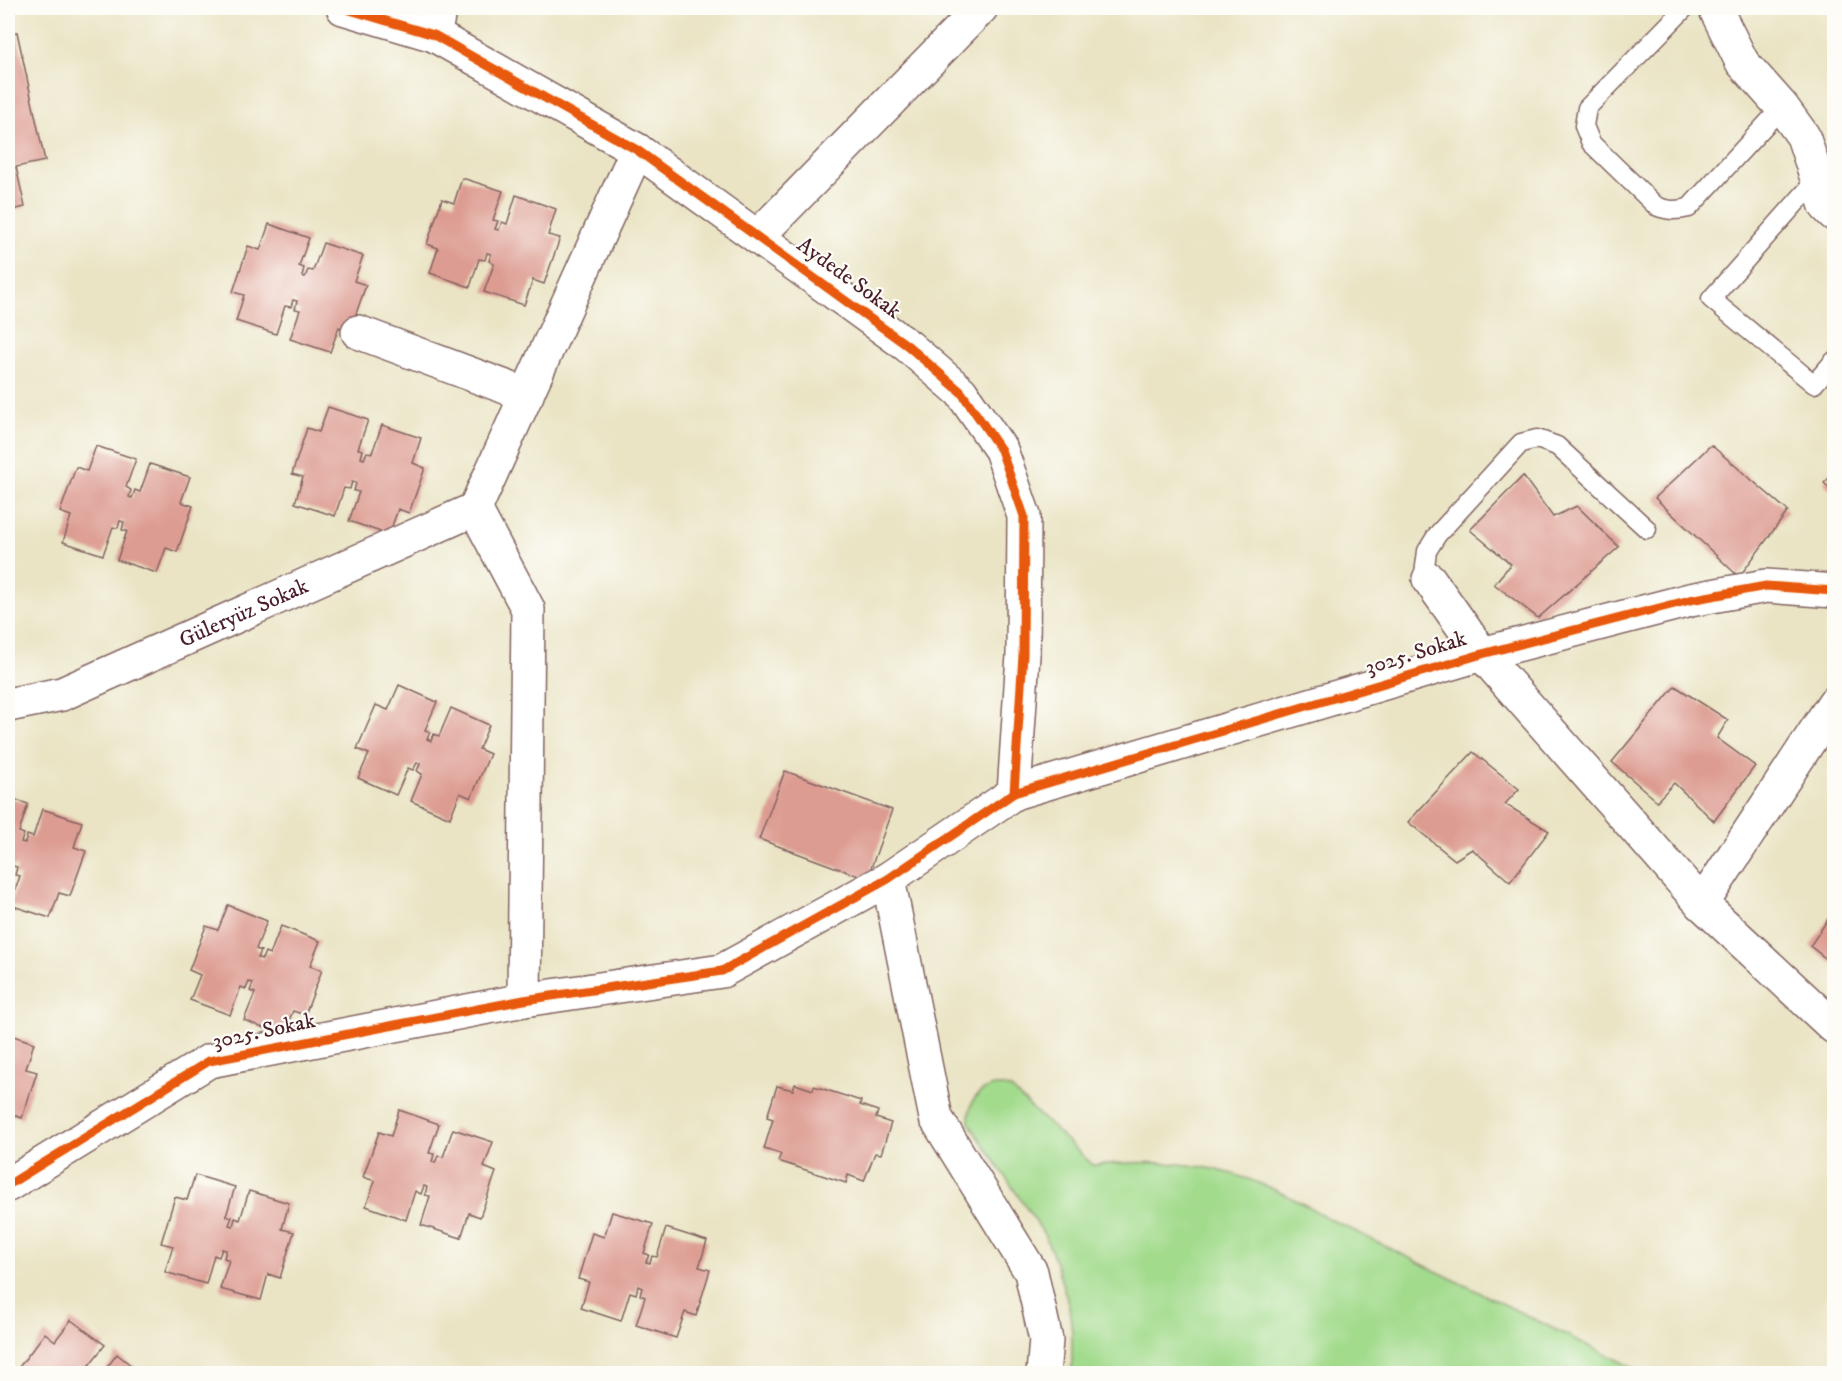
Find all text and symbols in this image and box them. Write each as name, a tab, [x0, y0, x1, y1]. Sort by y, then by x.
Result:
street label: Aydede Sokak	[792, 231, 906, 325]
street label: Güleryüz Sokak	[175, 572, 312, 653]
street label: 3025. Sokak	[1362, 625, 1470, 681]
street label: 3025. Sokak	[210, 1007, 318, 1055]

